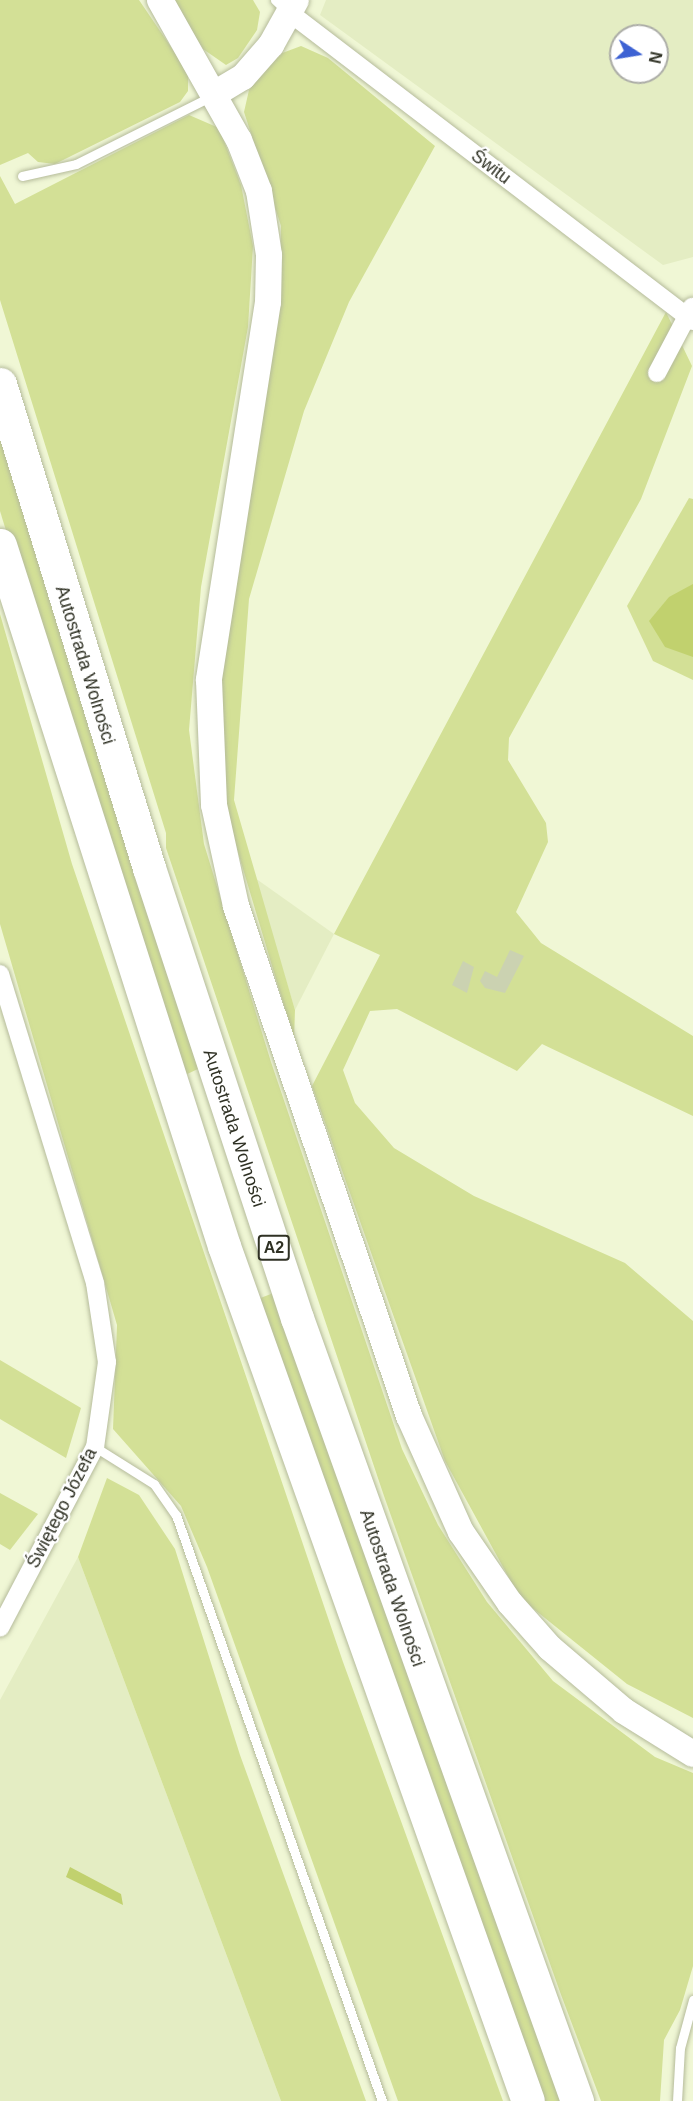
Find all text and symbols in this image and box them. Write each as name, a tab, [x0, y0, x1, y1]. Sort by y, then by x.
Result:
north arrow	[609, 24, 669, 84]
text: N	[646, 50, 665, 65]
street label: Świtu	[467, 145, 515, 189]
street label: Autostrada Wolności	[51, 583, 119, 747]
street label: Autostrada Wolności	[198, 1046, 270, 1210]
road number: A2	[258, 1235, 290, 1261]
street label: Świętego Józefa	[22, 1444, 102, 1572]
street label: Autostrada Wolności	[355, 1507, 429, 1669]

